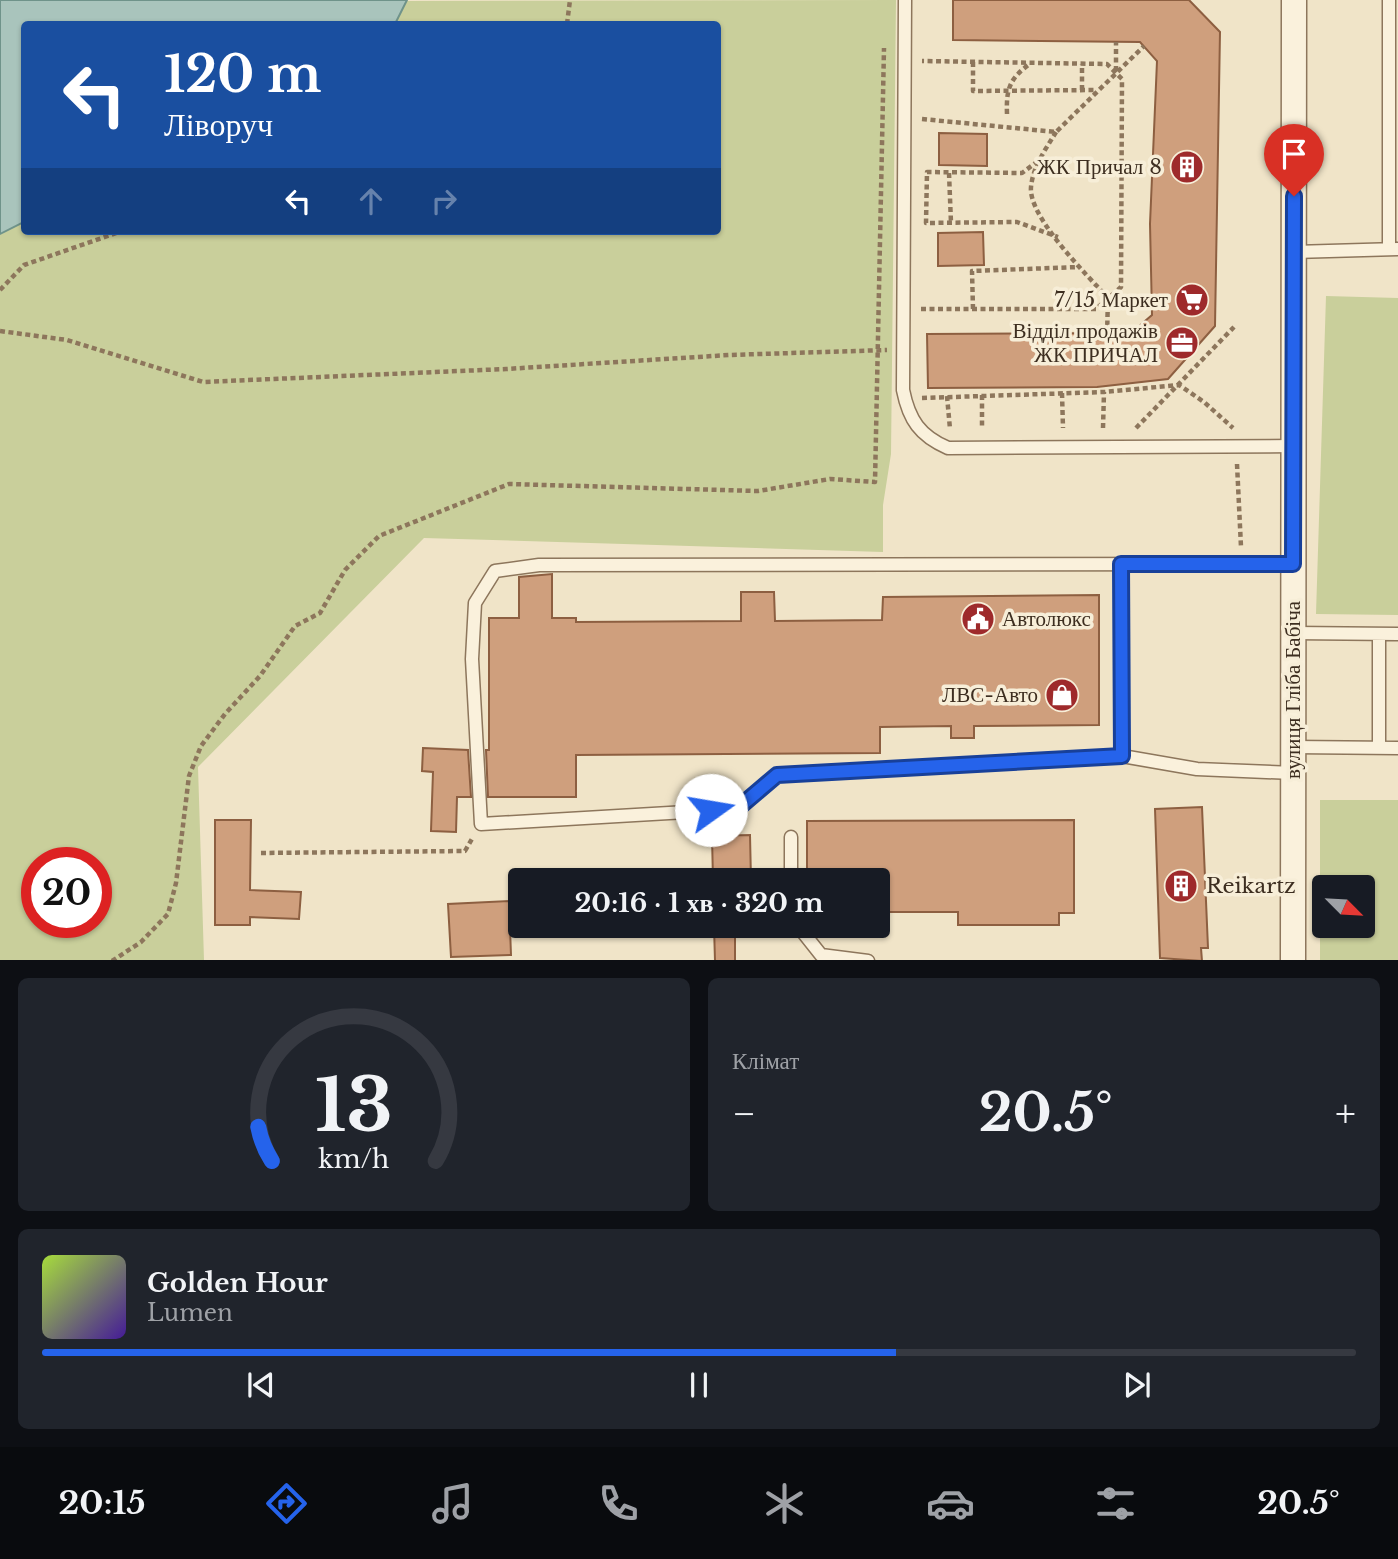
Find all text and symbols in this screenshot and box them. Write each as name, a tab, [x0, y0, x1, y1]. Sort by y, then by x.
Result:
text: 120 m	[164, 44, 322, 105]
icon: left	[49, 49, 140, 140]
text: Ліворуч	[164, 105, 273, 145]
pin	[1264, 124, 1324, 196]
icon: arrive	[1275, 135, 1313, 173]
building icon: ЖК Причал 8	[1168, 148, 1206, 186]
place label: ЖК Причал 8	[1037, 154, 1162, 180]
icon: left	[279, 182, 317, 220]
icon: ahead	[352, 182, 390, 220]
icon: right	[425, 182, 463, 220]
supermarket icon: 7/15 Маркет	[1173, 281, 1211, 319]
place label: 7/15 Маркет	[1054, 287, 1168, 313]
place label: Відділ продажів ЖК ПРИЧАЛ	[1013, 318, 1158, 368]
office icon: Відділ продажів ЖК ПРИЧАЛ	[1163, 324, 1201, 362]
public building icon: Автолюкс	[959, 600, 997, 638]
street label: вулиця Гліба Бабіча	[1280, 600, 1306, 779]
place label: Автолюкс	[1002, 606, 1091, 632]
shop icon: ЛВС-Авто	[1043, 676, 1081, 714]
place label: ЛВС-Авто	[942, 682, 1038, 708]
position arrow	[674, 773, 748, 847]
speed limit sign: 20	[21, 847, 112, 938]
building icon: Reikartz	[1162, 867, 1200, 905]
place label: Reikartz	[1206, 873, 1296, 899]
north arrow	[1312, 875, 1376, 938]
map controls	[1312, 875, 1375, 938]
text: 20:16 · 1 хв · 320 m	[574, 887, 824, 919]
text: Клімат	[732, 1047, 799, 1075]
text: 13	[315, 1060, 393, 1151]
text: 20.5°	[979, 1081, 1113, 1145]
text: −	[732, 1090, 756, 1137]
text: +	[1335, 1090, 1356, 1137]
text: km/h	[319, 1143, 389, 1174]
text: Golden Hour	[147, 1267, 328, 1299]
text: Lumen	[147, 1299, 233, 1327]
icon: previous	[242, 1366, 280, 1404]
icon: pause	[680, 1366, 718, 1404]
icon: next	[1118, 1366, 1156, 1404]
icon: directions	[262, 1479, 311, 1528]
icon: music	[428, 1479, 477, 1528]
icon: phone	[594, 1479, 643, 1528]
icon: climate	[760, 1479, 809, 1528]
icon: car	[926, 1479, 975, 1528]
icon: filters	[1091, 1479, 1140, 1528]
text: 20:15	[58, 1483, 145, 1523]
text: 20.5°	[1257, 1483, 1340, 1523]

